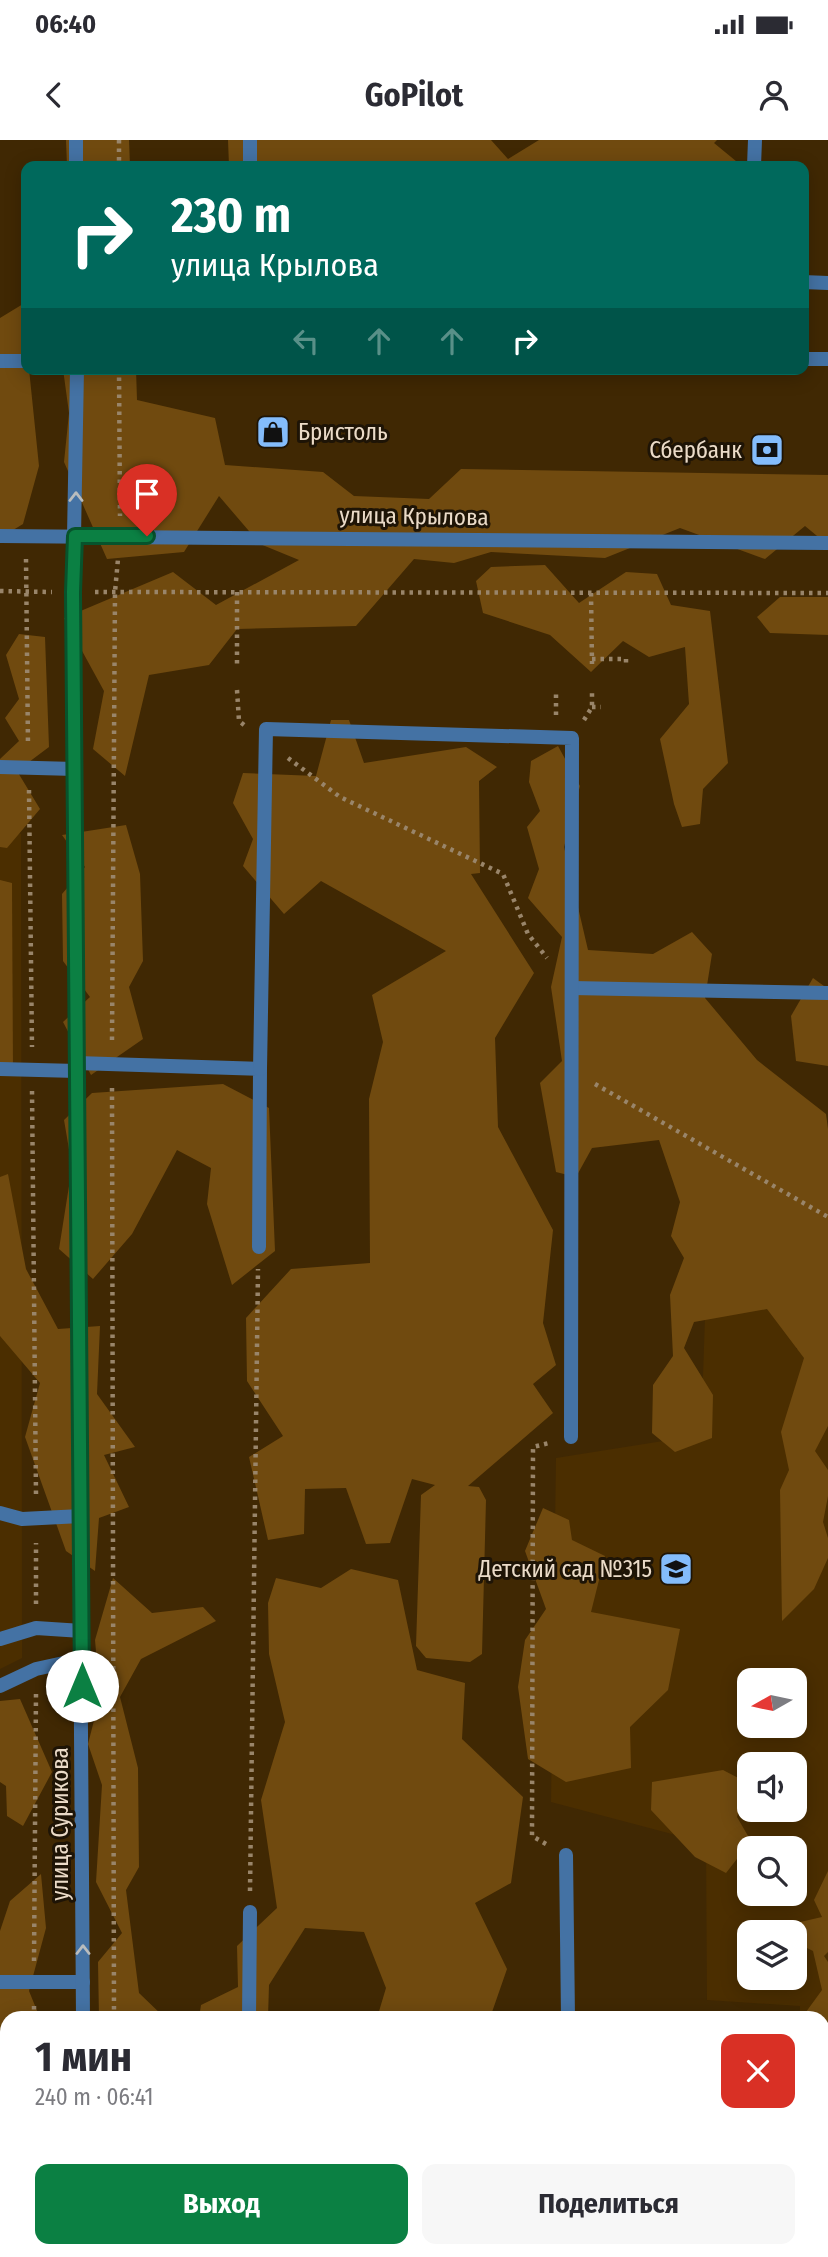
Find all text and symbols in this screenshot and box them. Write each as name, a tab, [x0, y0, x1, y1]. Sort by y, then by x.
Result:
text: 06:40	[35, 9, 96, 40]
icon: back	[35, 76, 73, 114]
text: GoPilot	[365, 76, 463, 114]
icon: person	[755, 76, 793, 114]
text: 230 m	[171, 186, 291, 245]
icon: right	[56, 189, 147, 280]
text: улица Крылова	[171, 246, 379, 284]
icon: left	[287, 322, 325, 360]
icon: ahead	[360, 322, 398, 360]
icon: ahead	[433, 322, 471, 360]
icon: right	[506, 322, 544, 360]
shop icon: Бристоль	[254, 413, 292, 451]
place label: Бристоль	[298, 418, 388, 446]
bank icon: Сбербанк	[748, 431, 786, 469]
place label: Сбербанк	[649, 436, 742, 464]
pin	[117, 464, 177, 536]
icon: arrive	[128, 475, 166, 513]
one-way arrow	[68, 491, 84, 502]
street label: улица Крылова	[339, 501, 489, 531]
school or university icon: Детский сад №315	[657, 1550, 695, 1588]
place label: Детский сад №315	[478, 1555, 652, 1583]
position arrow	[45, 1649, 119, 1723]
north arrow	[737, 1668, 807, 1738]
map controls	[737, 1668, 807, 1990]
street label: улица Сурикова	[46, 1747, 74, 1901]
button: sound	[737, 1752, 807, 1822]
button: search	[737, 1836, 807, 1906]
button: layers	[737, 1920, 807, 1990]
one-way arrow	[75, 1944, 91, 1954]
text: 1 мин	[35, 2032, 132, 2082]
button: close	[721, 2034, 795, 2108]
text: 240 m · 06:41	[35, 2083, 154, 2111]
button: Выход	[35, 2164, 408, 2244]
button: Поделиться	[422, 2164, 795, 2244]

